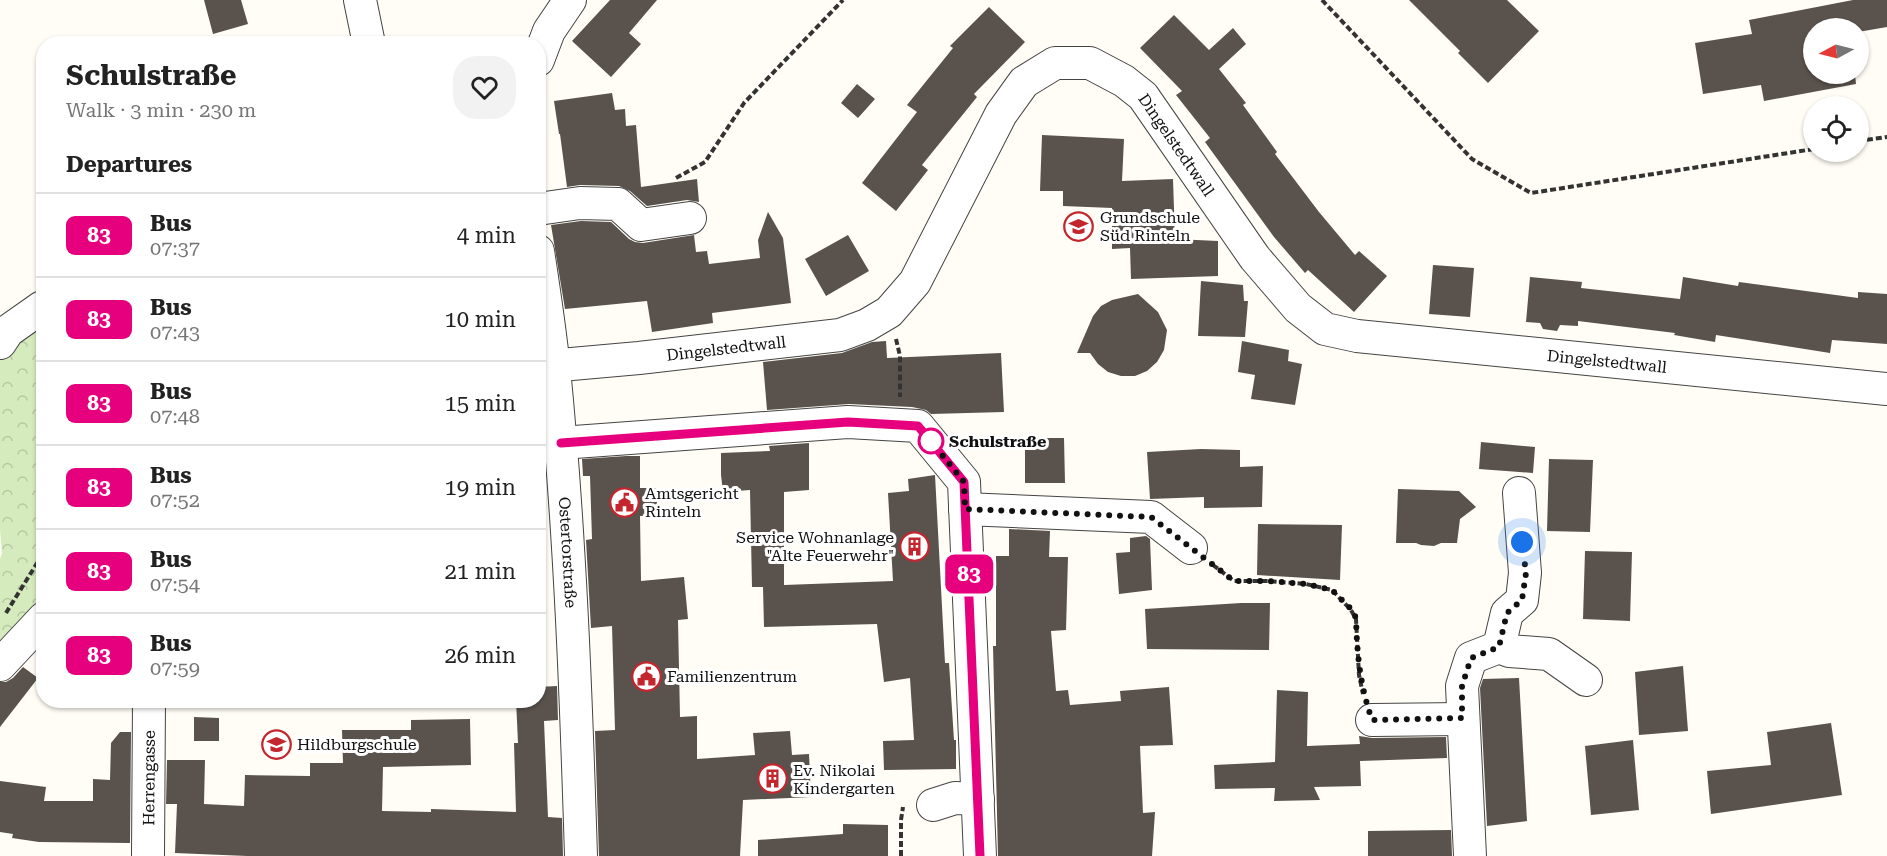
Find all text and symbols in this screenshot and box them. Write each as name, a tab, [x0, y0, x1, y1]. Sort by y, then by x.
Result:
north arrow	[1803, 18, 1869, 84]
map controls	[1803, 18, 1869, 162]
button: heart	[453, 56, 516, 119]
text: Schulstraße	[66, 59, 236, 92]
street label: Dingelstedtwall	[1134, 90, 1218, 200]
button: locate	[1803, 96, 1869, 162]
text: Walk · 3 min · 230 m	[66, 98, 256, 122]
text: Departures	[66, 152, 192, 177]
place label: Grundschule Süd Rinteln	[1100, 208, 1200, 245]
school or university icon: Grundschule Süd Rinteln	[1063, 210, 1095, 242]
text: Bus	[150, 211, 192, 236]
text: 83	[87, 223, 111, 247]
text: 4 min	[457, 223, 516, 248]
text: 07:37	[150, 236, 200, 260]
text: Bus	[150, 295, 192, 320]
text: 83	[87, 307, 111, 331]
text: 10 min	[445, 307, 516, 332]
text: 07:43	[150, 320, 200, 344]
street label: Dingelstedtwall	[665, 332, 787, 365]
street label: Dingelstedtwall	[1546, 346, 1668, 377]
text: Bus	[150, 379, 192, 404]
text: 83	[87, 391, 111, 415]
text: 15 min	[445, 391, 516, 416]
text: 07:48	[150, 404, 200, 428]
marker: Schulstraße	[918, 428, 944, 454]
place label: Schulstraße	[949, 432, 1046, 451]
text: Bus	[150, 463, 192, 488]
text: 83	[87, 475, 111, 499]
text: 19 min	[445, 475, 516, 500]
place label: Amtsgericht Rinteln	[645, 484, 739, 521]
public building icon: Amtsgericht Rinteln	[608, 486, 640, 518]
text: 07:52	[150, 488, 200, 512]
street label: Ostertorstraße	[555, 496, 580, 609]
your location	[1507, 527, 1537, 557]
place label: Service Wohnanlage "Alte Feuerwehr"	[736, 528, 894, 565]
building icon: Service Wohnanlage "Alte Feuerwehr"	[899, 530, 931, 562]
text: Bus	[150, 547, 192, 572]
line badge: 83	[942, 554, 996, 594]
text: 83	[87, 559, 111, 583]
text: 21 min	[445, 559, 516, 584]
text: 83	[957, 562, 981, 586]
text: 07:54	[150, 572, 200, 596]
text: Bus	[150, 631, 192, 656]
text: 83	[87, 643, 111, 667]
text: 26 min	[445, 643, 516, 668]
text: 07:59	[150, 656, 200, 680]
public building icon: Familienzentrum	[630, 660, 662, 692]
place label: Familienzentrum	[667, 667, 797, 686]
school or university icon: Hildburgschule	[260, 728, 292, 760]
street label: Herrengasse	[139, 730, 159, 826]
place label: Hildburgschule	[297, 735, 417, 754]
place label: Ev. Nikolai Kindergarten	[793, 761, 895, 798]
building icon: Ev. Nikolai Kindergarten	[756, 763, 788, 795]

